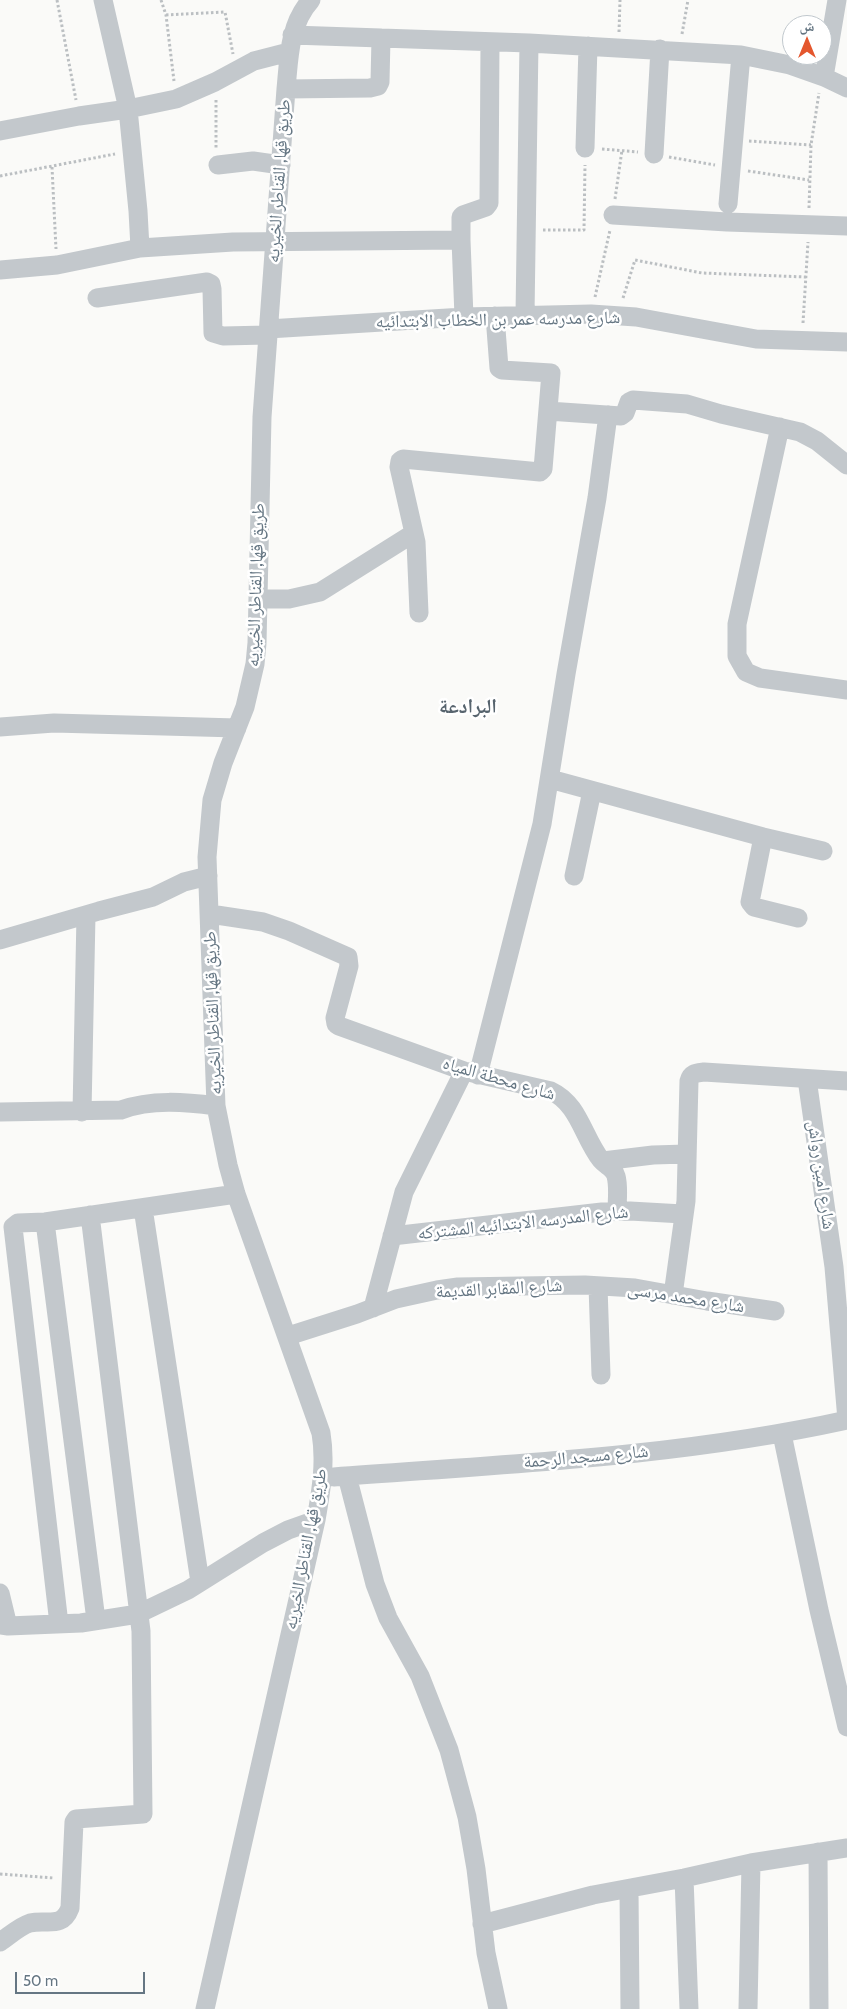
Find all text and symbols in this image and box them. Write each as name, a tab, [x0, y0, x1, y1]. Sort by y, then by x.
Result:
north arrow	[782, 15, 832, 65]
text: ش	[800, 17, 814, 35]
street label: طريق قها, القناطر الخيريه	[263, 98, 295, 264]
street label: شارع مدرسه عمر بن الخطاب الابتدائيه	[375, 307, 621, 333]
street label: طريق قها, القناطر الخيريه	[242, 503, 270, 667]
district label: البرادعة	[439, 695, 497, 719]
street label: طريق قها, القناطر الخيريه	[199, 931, 227, 1095]
street label: شارع محطة المياه	[440, 1053, 558, 1105]
street label: شارع امين رواش	[803, 1119, 839, 1231]
street label: شارع المدرسه الابتدائيه المشتركه	[417, 1201, 629, 1245]
street label: شارع المقابر القديمة	[435, 1275, 563, 1303]
street label: شارع محمد مرسى	[626, 1278, 746, 1318]
street label: شارع مسجد الرحمة	[523, 1441, 649, 1473]
street label: طريق قها, القناطر الخيريه	[280, 1466, 332, 1632]
scale bar	[18, 1962, 148, 1994]
text: 50 m	[23, 1972, 58, 1990]

